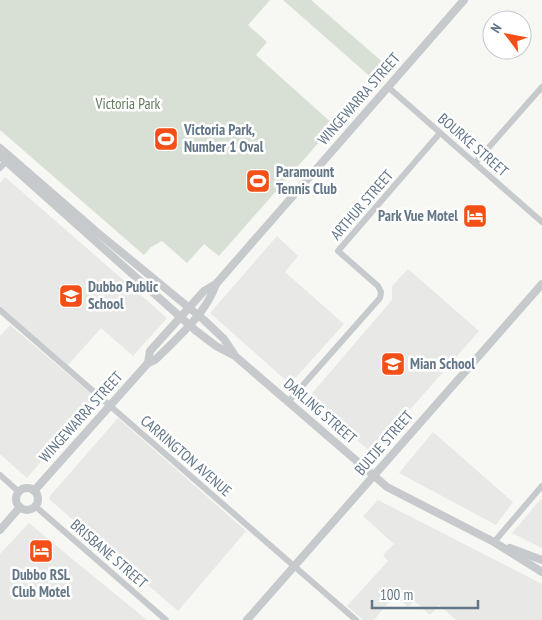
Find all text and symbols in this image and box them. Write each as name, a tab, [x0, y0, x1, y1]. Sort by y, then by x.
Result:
north arrow	[482, 10, 532, 60]
text: N	[486, 20, 506, 36]
street label: WINGEWARRA STREET	[313, 48, 404, 149]
park label: Victoria Park	[95, 94, 161, 113]
street label: BOURKE STREET	[434, 109, 513, 181]
place label: Victoria Park, Number 1 Oval	[183, 120, 264, 156]
sports icon: Victoria Park, Number 1 Oval	[153, 126, 179, 152]
place label: Paramount Tennis Club	[276, 162, 337, 198]
street label: ARTHUR STREET	[326, 166, 397, 244]
sports icon: Paramount Tennis Club	[245, 168, 271, 194]
hotel icon: Park Vue Motel	[462, 203, 488, 229]
place label: Park Vue Motel	[378, 206, 458, 225]
place label: Dubbo Public School	[88, 277, 159, 313]
school or university icon: Dubbo Public School	[58, 283, 84, 309]
school or university icon: Mian School	[380, 351, 406, 377]
place label: Mian School	[410, 354, 475, 373]
street label: WINGEWARRA STREET	[35, 367, 127, 466]
street label: DARLING STREET	[280, 374, 361, 448]
street label: BULTJE STREET	[350, 406, 417, 479]
street label: CARRINGTON AVENUE	[137, 411, 236, 500]
street label: BRISBANE STREET	[67, 515, 152, 592]
hotel icon: Dubbo RSL Club Motel	[28, 538, 54, 564]
place label: Dubbo RSL Club Motel	[12, 565, 71, 601]
scale bar	[372, 578, 478, 610]
text: 100 m	[380, 585, 413, 604]

